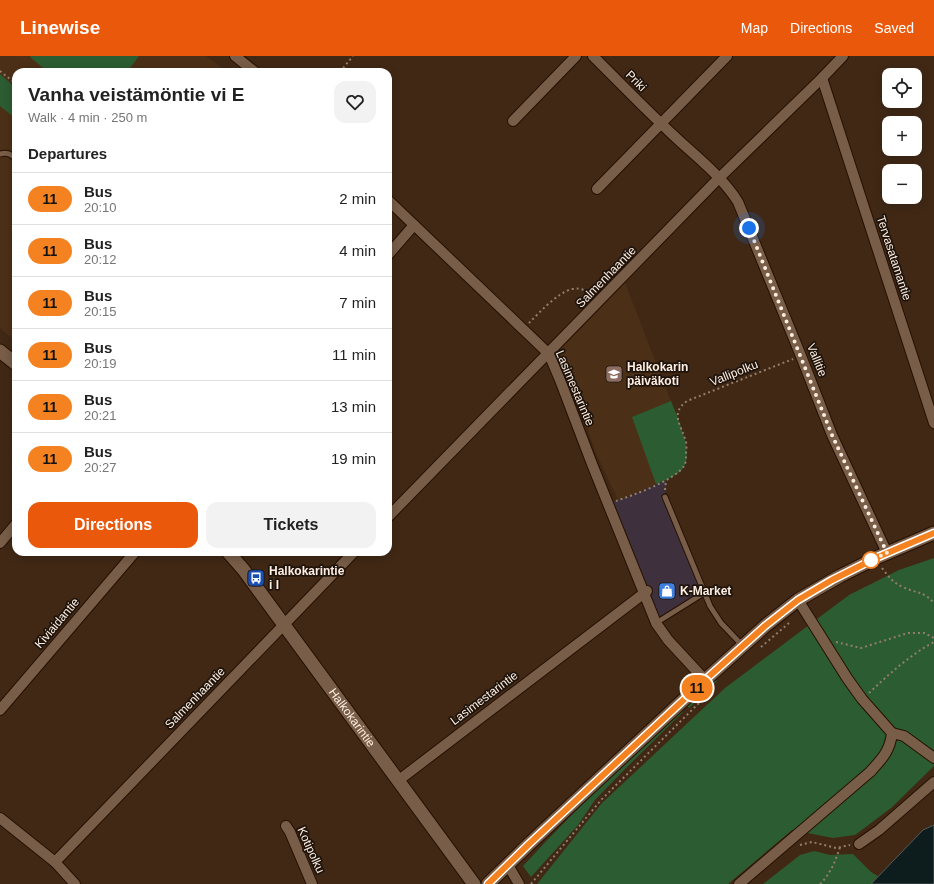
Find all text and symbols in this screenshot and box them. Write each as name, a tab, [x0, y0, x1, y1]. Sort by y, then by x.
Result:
text: Linewise	[20, 17, 100, 38]
text: Map	[741, 20, 768, 36]
text: Directions	[790, 20, 852, 36]
text: Saved	[874, 20, 914, 36]
street label: Priki	[623, 68, 649, 94]
map controls	[882, 68, 922, 204]
button: locate	[882, 68, 922, 108]
button: heart	[334, 81, 376, 123]
text: Vanha veistämöntie vi E	[28, 84, 244, 105]
text: Walk · 4 min · 250 m	[28, 110, 147, 125]
button: +	[882, 116, 922, 156]
text: Departures	[28, 145, 107, 162]
button: −	[882, 164, 922, 204]
text: Bus	[84, 183, 112, 200]
text: 2 min	[339, 190, 376, 207]
text: 11	[43, 191, 57, 207]
text: 20:10	[84, 200, 117, 215]
street label: Tervasatamantie	[874, 214, 914, 302]
your location	[739, 218, 759, 238]
text: Bus	[84, 235, 112, 252]
text: 4 min	[339, 242, 376, 259]
text: 11	[43, 243, 57, 259]
street label: Salmenhaantie	[573, 243, 639, 311]
text: 20:12	[84, 252, 117, 267]
text: Bus	[84, 287, 112, 304]
text: 7 min	[339, 294, 376, 311]
text: 11	[43, 295, 57, 311]
text: 20:15	[84, 304, 117, 319]
text: Bus	[84, 339, 112, 356]
street label: Vallitie	[804, 341, 830, 379]
text: 11 min	[332, 346, 376, 363]
text: 11	[43, 347, 57, 363]
street label: Lasimestarintie	[553, 348, 597, 428]
text: 20:19	[84, 356, 117, 371]
street label: Vallipolku	[708, 357, 760, 389]
place label: Halkokarin päiväkoti	[627, 360, 688, 388]
school or university icon: Halkokarin päiväkoti	[604, 364, 624, 384]
text: Bus	[84, 391, 112, 408]
text: 13 min	[331, 398, 376, 415]
text: 11	[43, 399, 57, 415]
text: 20:21	[84, 408, 117, 423]
text: Bus	[84, 443, 112, 460]
text: 19 min	[331, 450, 376, 467]
text: 11	[43, 451, 57, 467]
text: 20:27	[84, 460, 117, 475]
button: Directions	[28, 502, 198, 548]
button: Tickets	[206, 502, 376, 548]
unlabelled marker	[862, 551, 880, 569]
place label: Halkokarintie i I	[269, 564, 345, 592]
bus stop icon: Halkokarintie i I	[246, 568, 266, 588]
shop icon: K-Market	[657, 581, 677, 601]
place label: K-Market	[680, 584, 731, 598]
street label: Kiviaidantie	[32, 595, 82, 651]
street label: Salmenhaantie	[162, 664, 228, 732]
street label: Lasimestarintie	[448, 668, 521, 728]
line badge: 11	[679, 675, 715, 701]
text: 11	[690, 680, 704, 696]
street label: Halkokarintie	[326, 685, 378, 750]
street label: Kotipolku	[295, 825, 327, 875]

